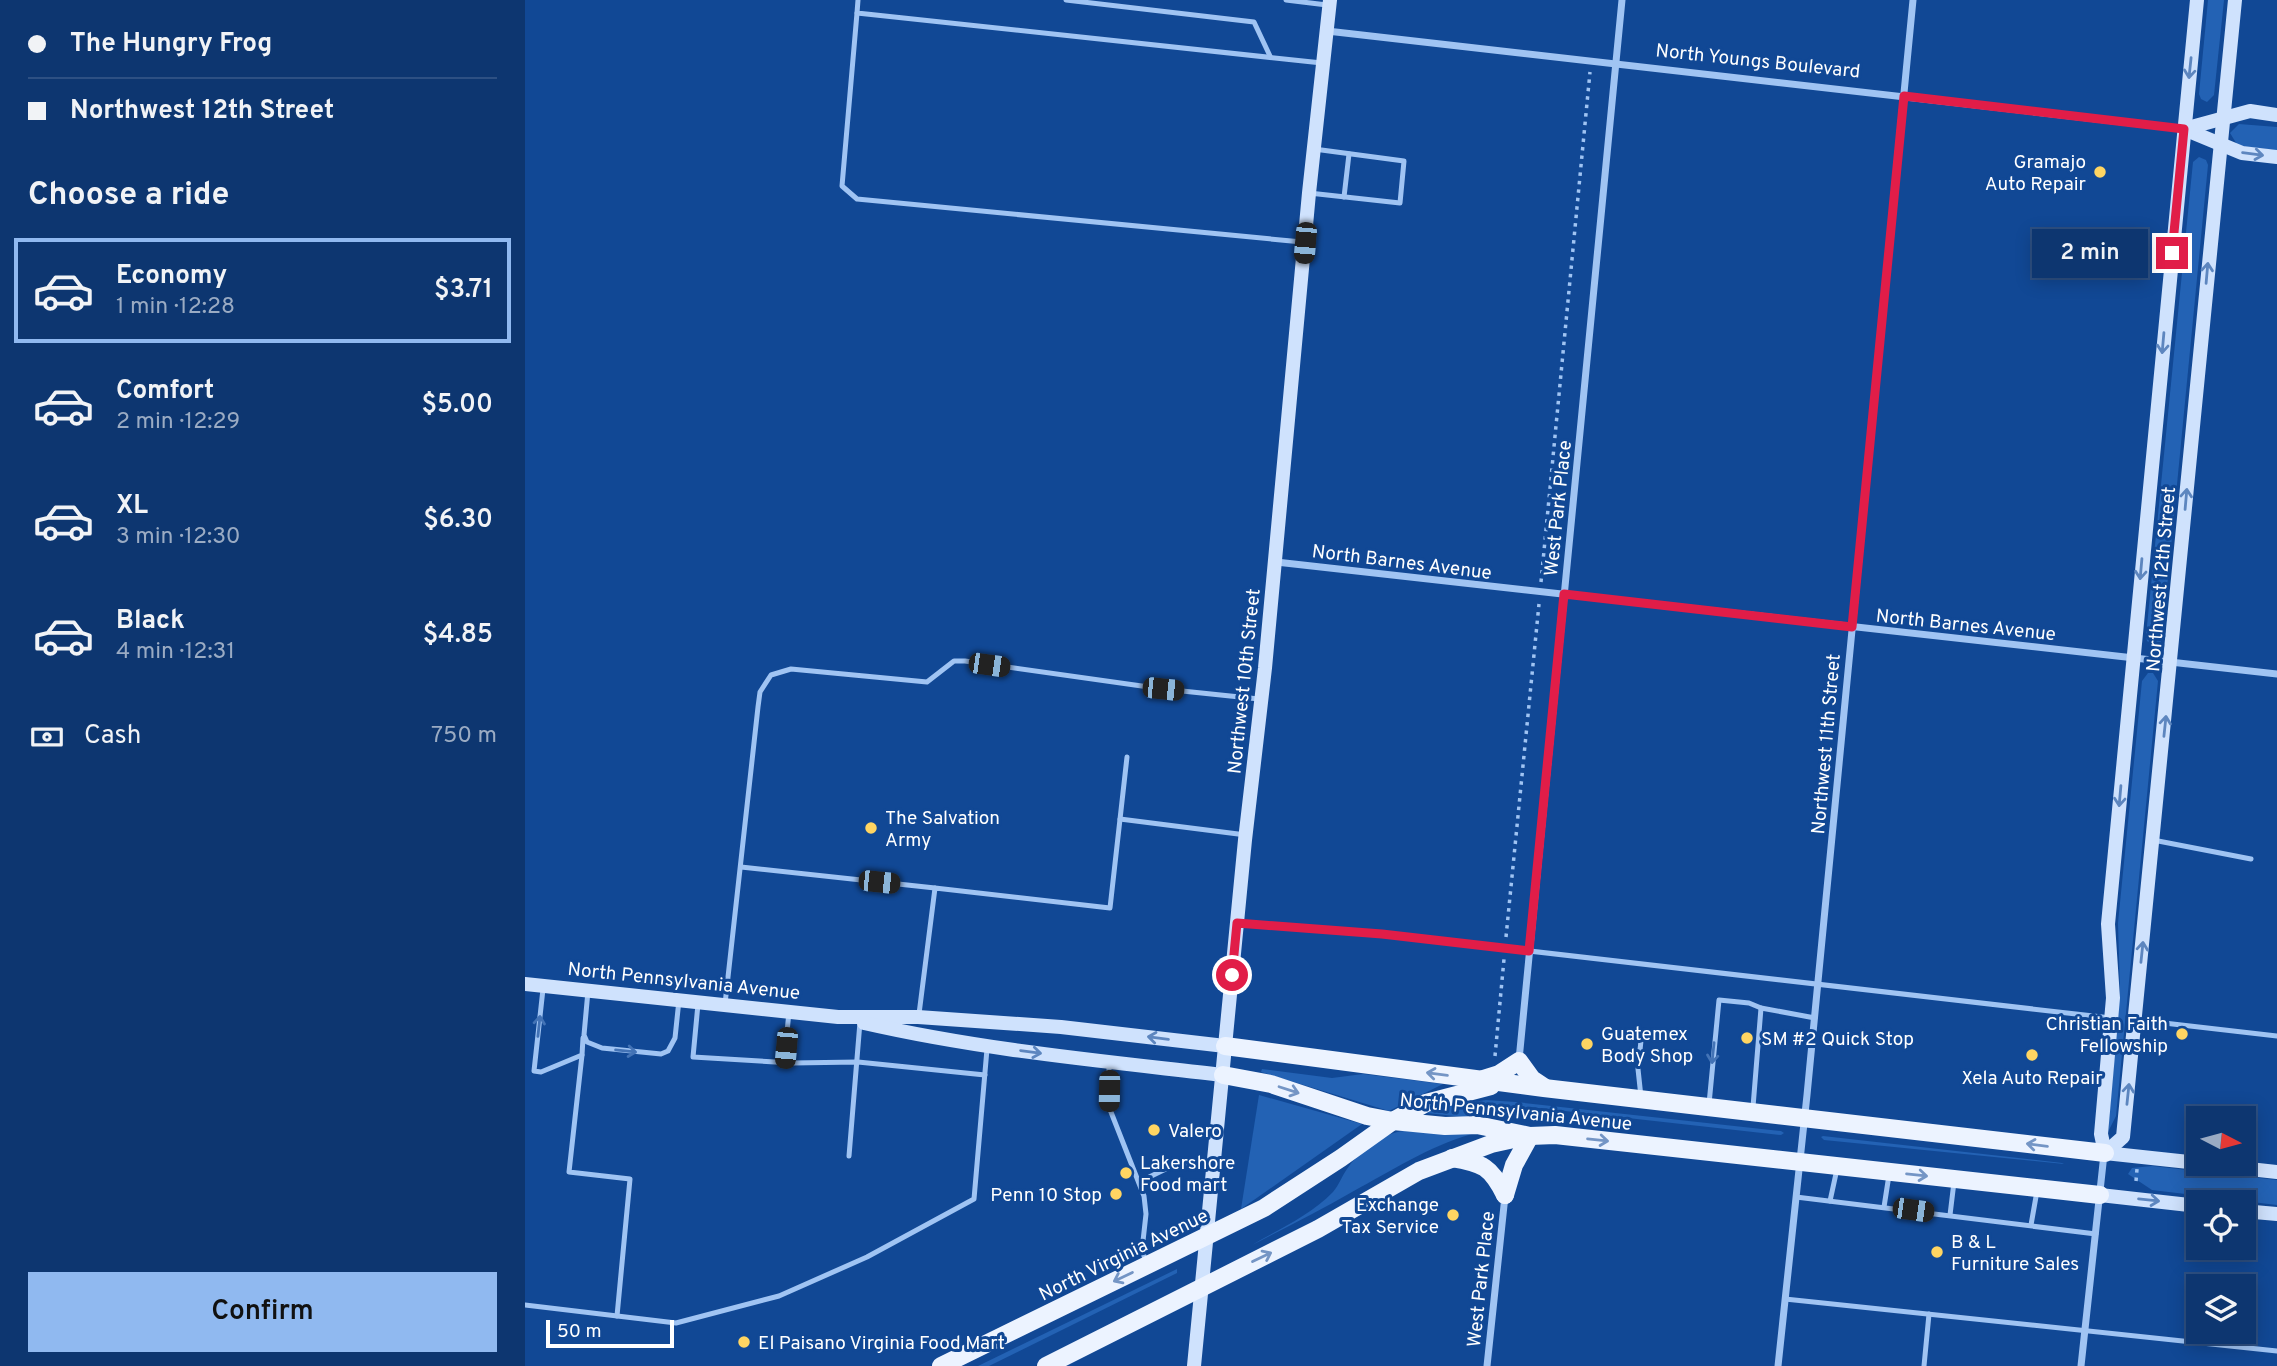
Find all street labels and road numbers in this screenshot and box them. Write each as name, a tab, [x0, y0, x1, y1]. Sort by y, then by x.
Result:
street label: North Youngs Boulevard	[1654, 39, 1861, 85]
street label: West Park Place	[1540, 439, 1578, 577]
street label: Northwest 12th Street	[2142, 486, 2182, 673]
street label: North Barnes Avenue	[1310, 540, 1493, 586]
street label: Northwest 10th Street	[1223, 587, 1267, 775]
street label: North Barnes Avenue	[1875, 605, 2057, 647]
street label: Northwest 11th Street	[1807, 653, 1847, 835]
street label: North Pennsylvania Avenue	[566, 958, 801, 1006]
street label: North Pennsylvania Avenue	[1398, 1089, 1633, 1137]
street label: North Virginia Avenue	[1035, 1204, 1212, 1307]
street label: West Park Place	[1463, 1210, 1501, 1348]

